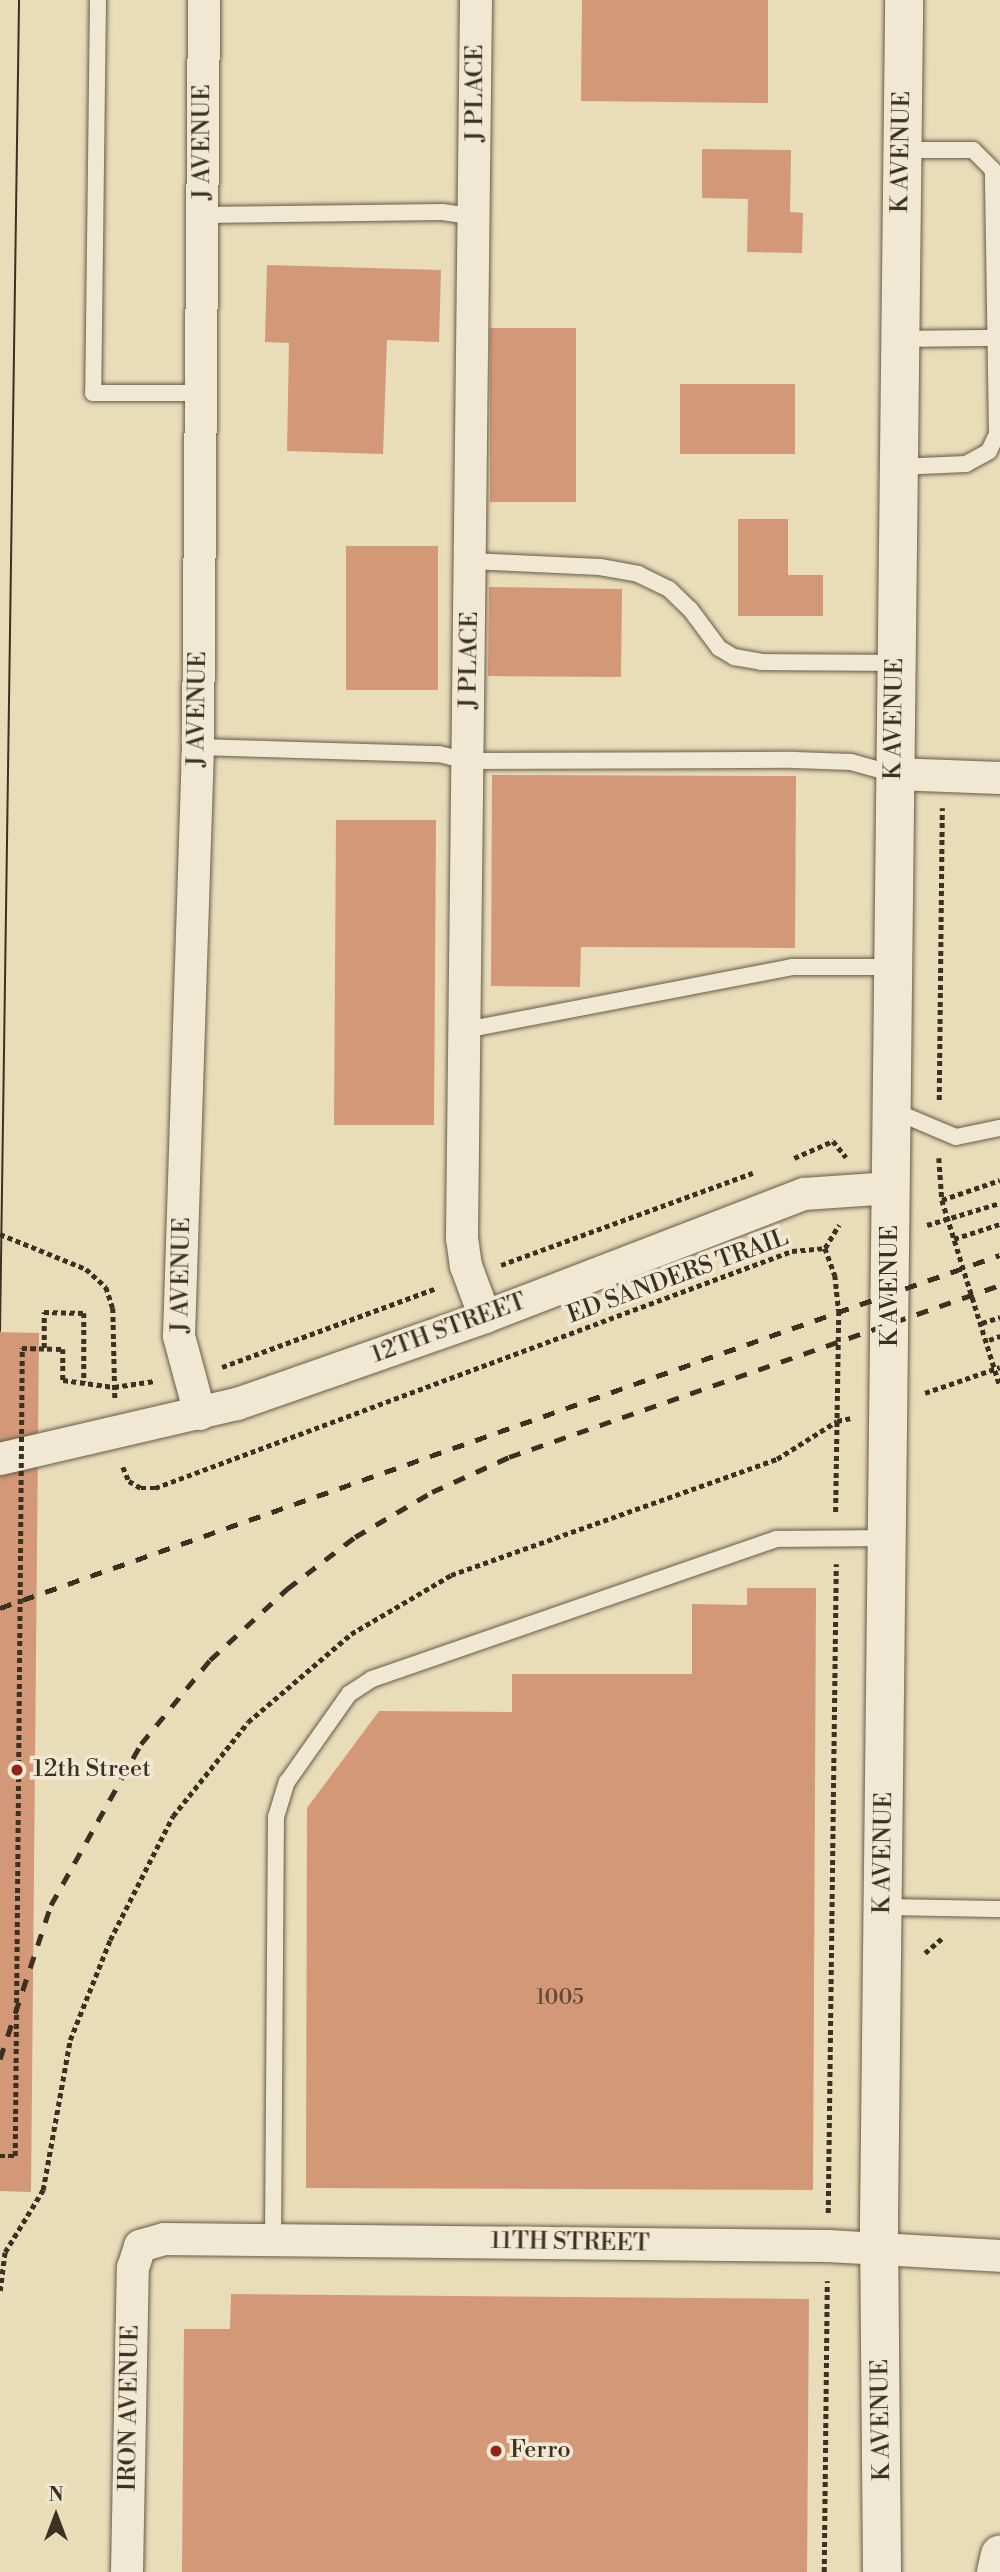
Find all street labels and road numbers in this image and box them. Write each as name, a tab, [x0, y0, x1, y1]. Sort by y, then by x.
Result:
street label: J PLACE	[462, 44, 490, 142]
street label: J AVENUE	[189, 84, 217, 200]
street label: K AVENUE	[887, 91, 917, 213]
street label: J PLACE	[455, 611, 485, 709]
street label: J AVENUE	[183, 651, 213, 767]
street label: K AVENUE	[880, 658, 910, 780]
street label: J AVENUE	[167, 1217, 197, 1333]
street label: ED SANDERS TRAIL	[564, 1224, 792, 1330]
street label: K AVENUE	[877, 1225, 905, 1347]
street label: 12TH STREET	[368, 1288, 530, 1370]
street label: K AVENUE	[869, 1792, 899, 1914]
street label: 11TH STREET	[490, 2227, 650, 2259]
street label: IRON AVENUE	[114, 2325, 146, 2491]
street label: K AVENUE	[867, 2359, 897, 2481]

